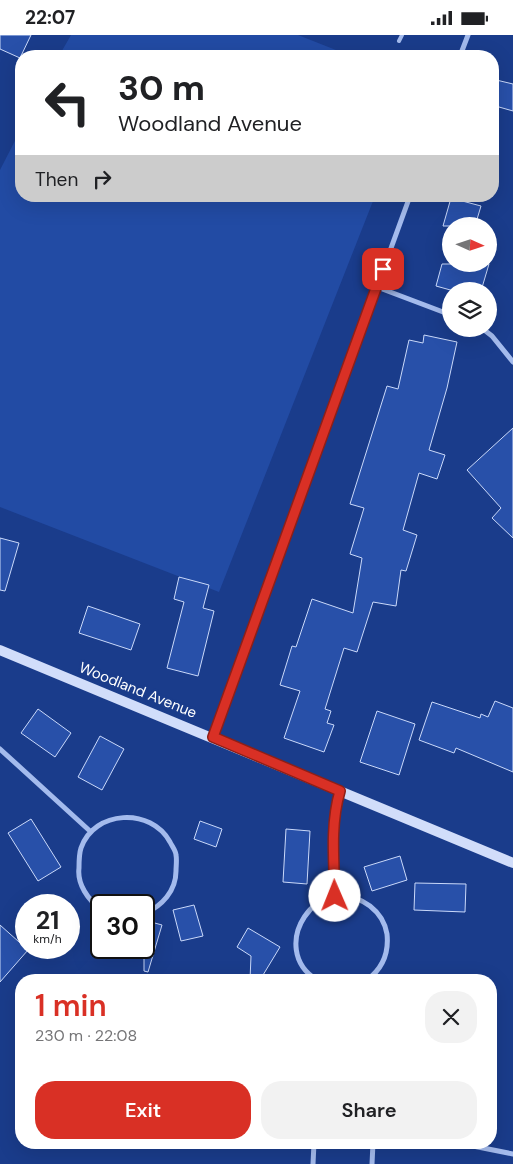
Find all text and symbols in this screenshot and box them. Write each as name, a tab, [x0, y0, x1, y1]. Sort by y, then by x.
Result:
text: 22:07	[25, 5, 75, 30]
text: 30 m	[118, 65, 205, 111]
icon: left	[35, 70, 100, 135]
text: Woodland Avenue	[118, 109, 302, 138]
icon: right	[88, 165, 116, 193]
text: Then	[35, 167, 78, 192]
north arrow	[442, 217, 498, 273]
map controls	[442, 217, 497, 337]
pin	[362, 248, 404, 290]
icon: arrive	[369, 255, 397, 283]
button: layers	[442, 282, 497, 337]
street label: Woodland Avenue	[76, 657, 200, 723]
position arrow	[308, 869, 360, 921]
speed limit sign: 30	[90, 894, 155, 959]
text: 21	[36, 904, 59, 937]
text: km/h	[33, 931, 62, 947]
text: 1 min	[35, 986, 107, 1025]
button: close	[425, 991, 477, 1043]
text: 230 m · 22:08	[35, 1025, 137, 1046]
button: Exit	[35, 1081, 251, 1139]
button: Share	[261, 1081, 477, 1139]

